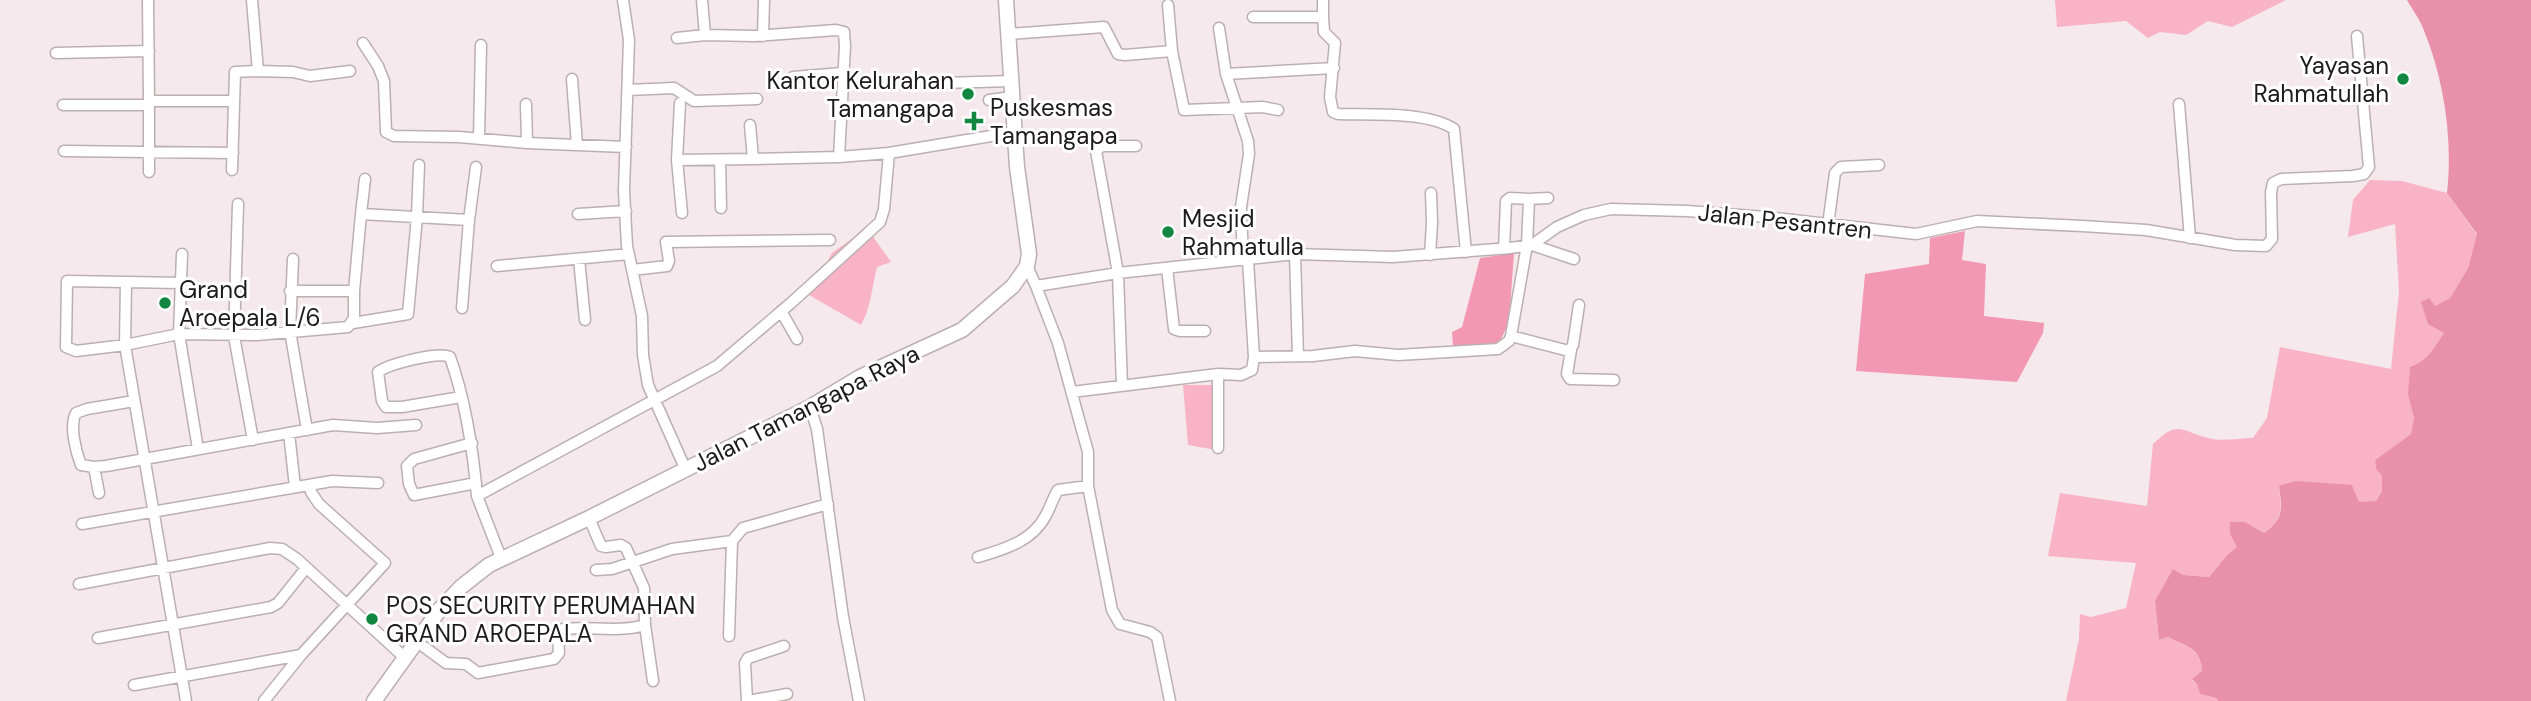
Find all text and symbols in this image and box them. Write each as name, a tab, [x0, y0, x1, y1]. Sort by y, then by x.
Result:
place label: Yayasan Rahmatullah	[2253, 50, 2389, 109]
place label: Kantor Kelurahan Tamangapa	[767, 65, 954, 124]
marker: Yayasan Rahmatullah	[2395, 71, 2411, 87]
marker: Kantor Kelurahan Tamangapa	[960, 86, 976, 102]
place label: Puskesmas Tamangapa	[990, 92, 1118, 151]
marker: Puskesmas Tamangapa	[964, 111, 984, 131]
street label: Jalan Pesantren	[1697, 196, 1873, 246]
place label: Mesjid Rahmatulla	[1182, 203, 1304, 262]
marker: Mesjid Rahmatulla	[1160, 224, 1176, 240]
place label: Grand Aroepala L/6	[179, 274, 321, 333]
marker: Grand Aroepala L/6	[157, 295, 173, 311]
street label: Jalan Tamangapa Raya	[688, 337, 924, 479]
place label: POS SECURITY PERUMAHAN GRAND AROEPALA	[386, 590, 695, 649]
marker: POS SECURITY PERUMAHAN GRAND AROEPALA	[364, 611, 380, 627]

